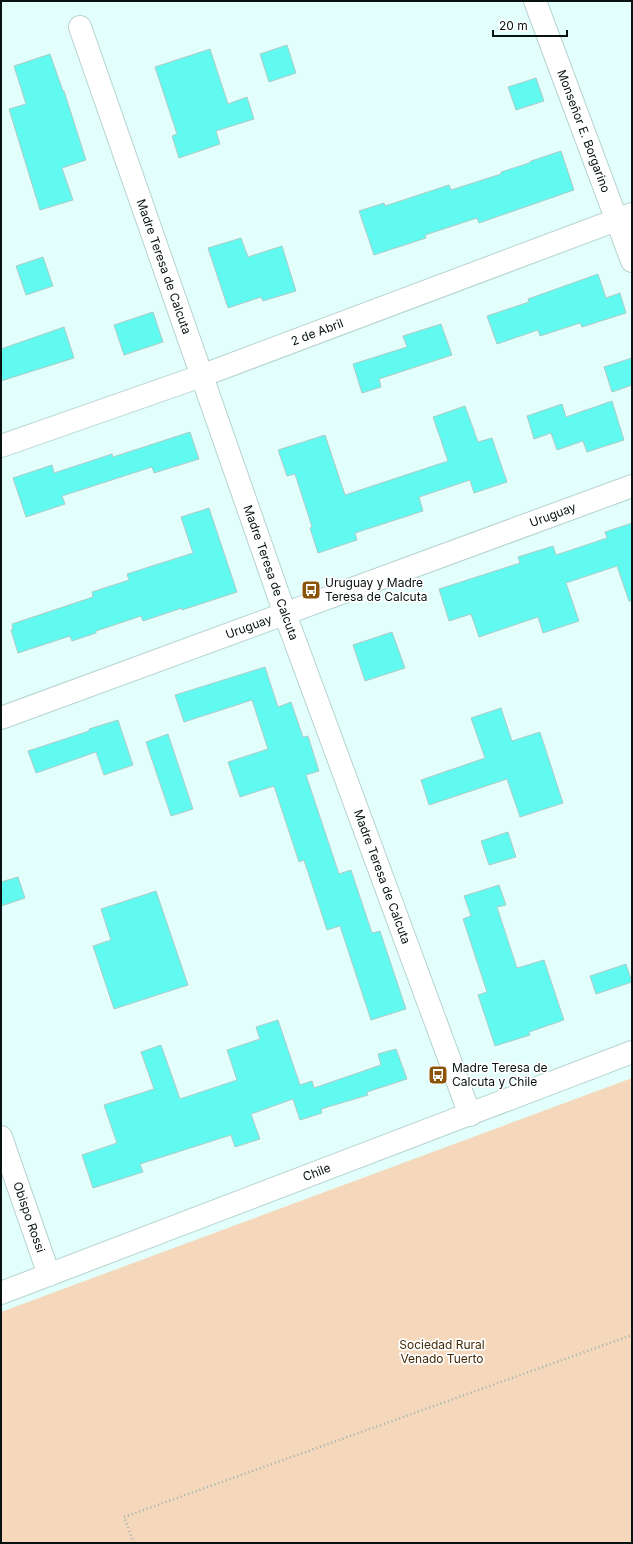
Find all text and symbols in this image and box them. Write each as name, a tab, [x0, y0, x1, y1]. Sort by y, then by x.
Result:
scale bar	[493, 12, 567, 38]
text: 20 m	[499, 18, 528, 33]
street label: Monseñor E. Borgarino	[554, 67, 614, 195]
street label: Madre Teresa de Calcuta	[134, 197, 195, 336]
street label: 2 de Abril	[289, 315, 345, 348]
street label: Uruguay	[527, 499, 578, 530]
street label: Madre Teresa de Calcuta	[241, 503, 302, 642]
place label: Uruguay y Madre Teresa de Calcuta	[325, 575, 427, 604]
bus stop icon: Uruguay y Madre Teresa de Calcuta	[300, 579, 322, 601]
street label: Uruguay	[223, 611, 274, 642]
street label: Madre Teresa de Calcuta	[351, 807, 414, 946]
place label: Madre Teresa de Calcuta y Chile	[452, 1060, 548, 1089]
bus stop icon: Madre Teresa de Calcuta y Chile	[427, 1064, 449, 1086]
street label: Chile	[300, 1160, 333, 1184]
street label: Obispo Rossi	[10, 1180, 49, 1255]
park label: Sociedad Rural Venado Tuerto	[399, 1337, 485, 1366]

